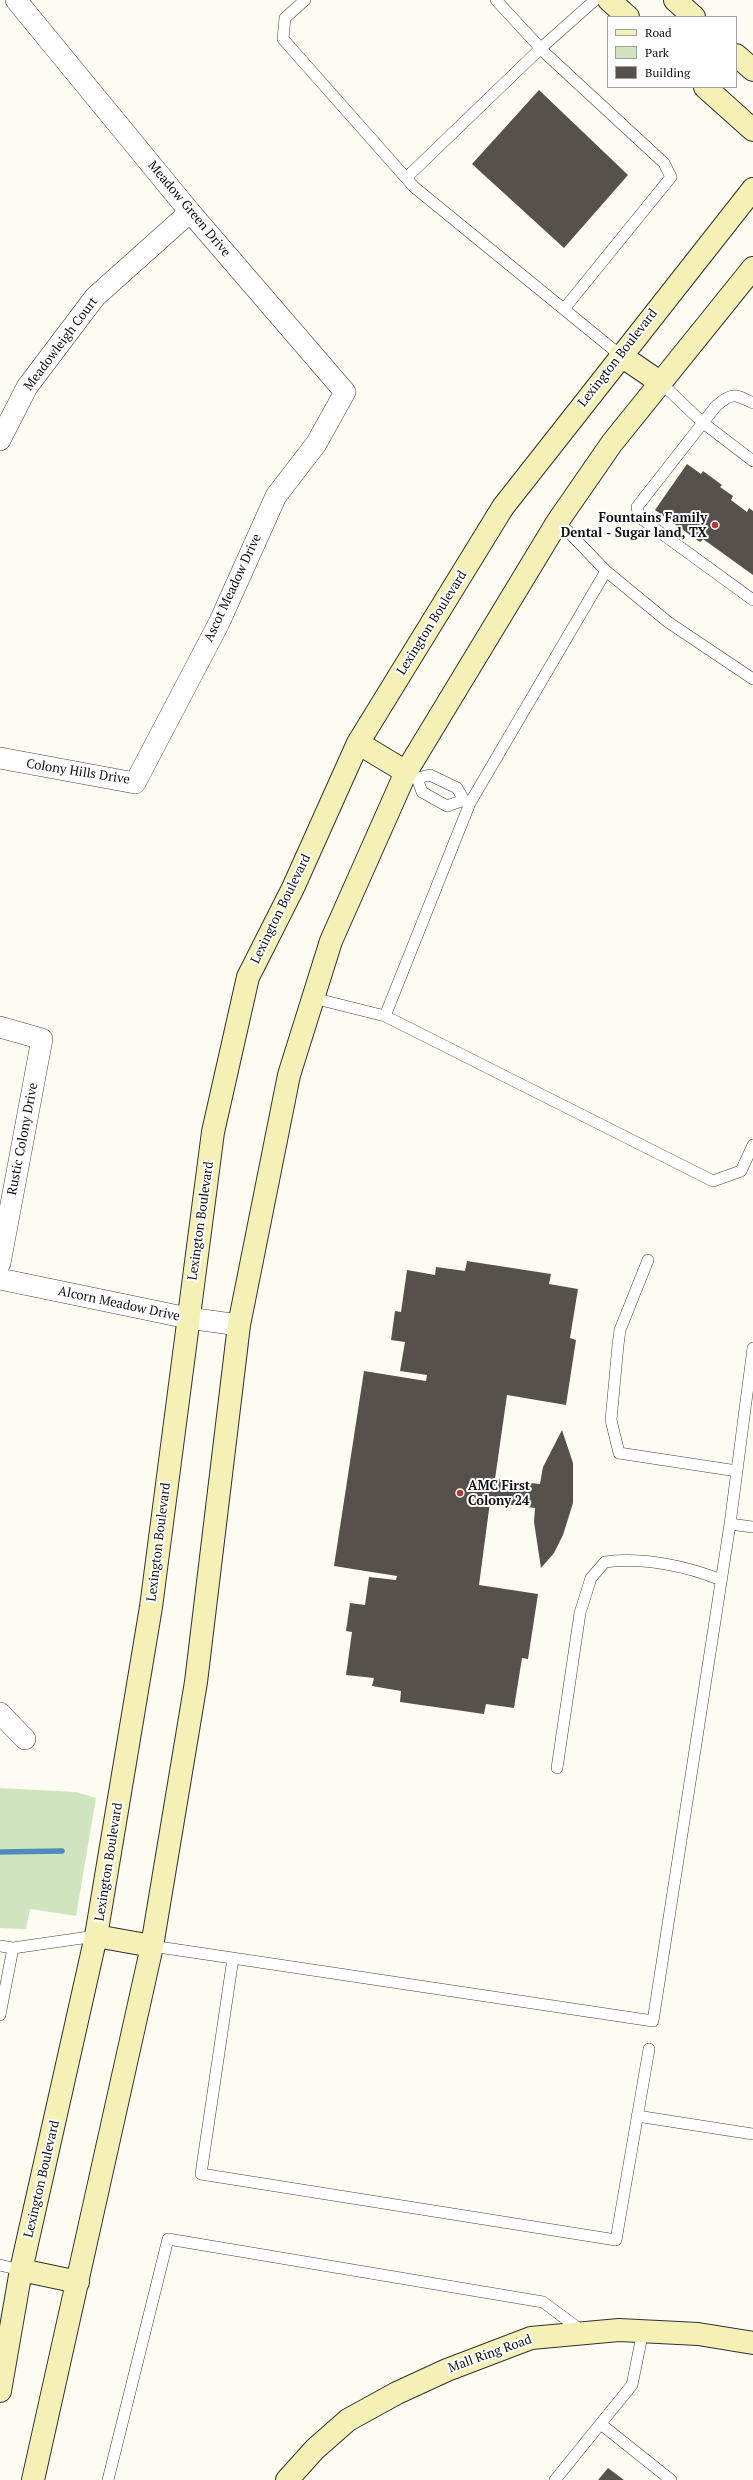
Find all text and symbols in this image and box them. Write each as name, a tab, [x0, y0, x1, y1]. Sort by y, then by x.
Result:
legend	[607, 16, 737, 88]
text: Road	[645, 25, 672, 40]
text: Park	[645, 45, 669, 60]
text: Building	[645, 65, 690, 80]
street label: Meadow Green Drive	[144, 158, 234, 260]
street label: Meadowleigh Court	[21, 294, 101, 394]
street label: Lexington Boulevard	[575, 306, 661, 410]
place label: Fountains Family Dental - Sugar land, TX	[561, 510, 707, 541]
marker: Fountains Family Dental - Sugar land, TX	[710, 520, 720, 530]
street label: Ascot Meadow Drive	[201, 531, 265, 645]
street label: Lexington Boulevard	[394, 568, 470, 678]
street label: Colony Hills Drive	[25, 756, 131, 788]
street label: Lexington Boulevard	[248, 852, 314, 966]
street label: Rustic Colony Drive	[4, 1081, 42, 1197]
street label: Lexington Boulevard	[185, 1161, 217, 1281]
street label: Alcorn Meadow Drive	[57, 1283, 181, 1325]
place label: AMC First Colony 24	[468, 1478, 530, 1509]
street label: Lexington Boulevard	[144, 1482, 174, 1602]
marker: AMC First Colony 24	[455, 1488, 465, 1498]
street label: Lexington Boulevard	[92, 1802, 126, 1922]
street label: Lexington Boulevard	[21, 2119, 63, 2239]
street label: Mall Ring Road	[446, 2332, 534, 2376]

